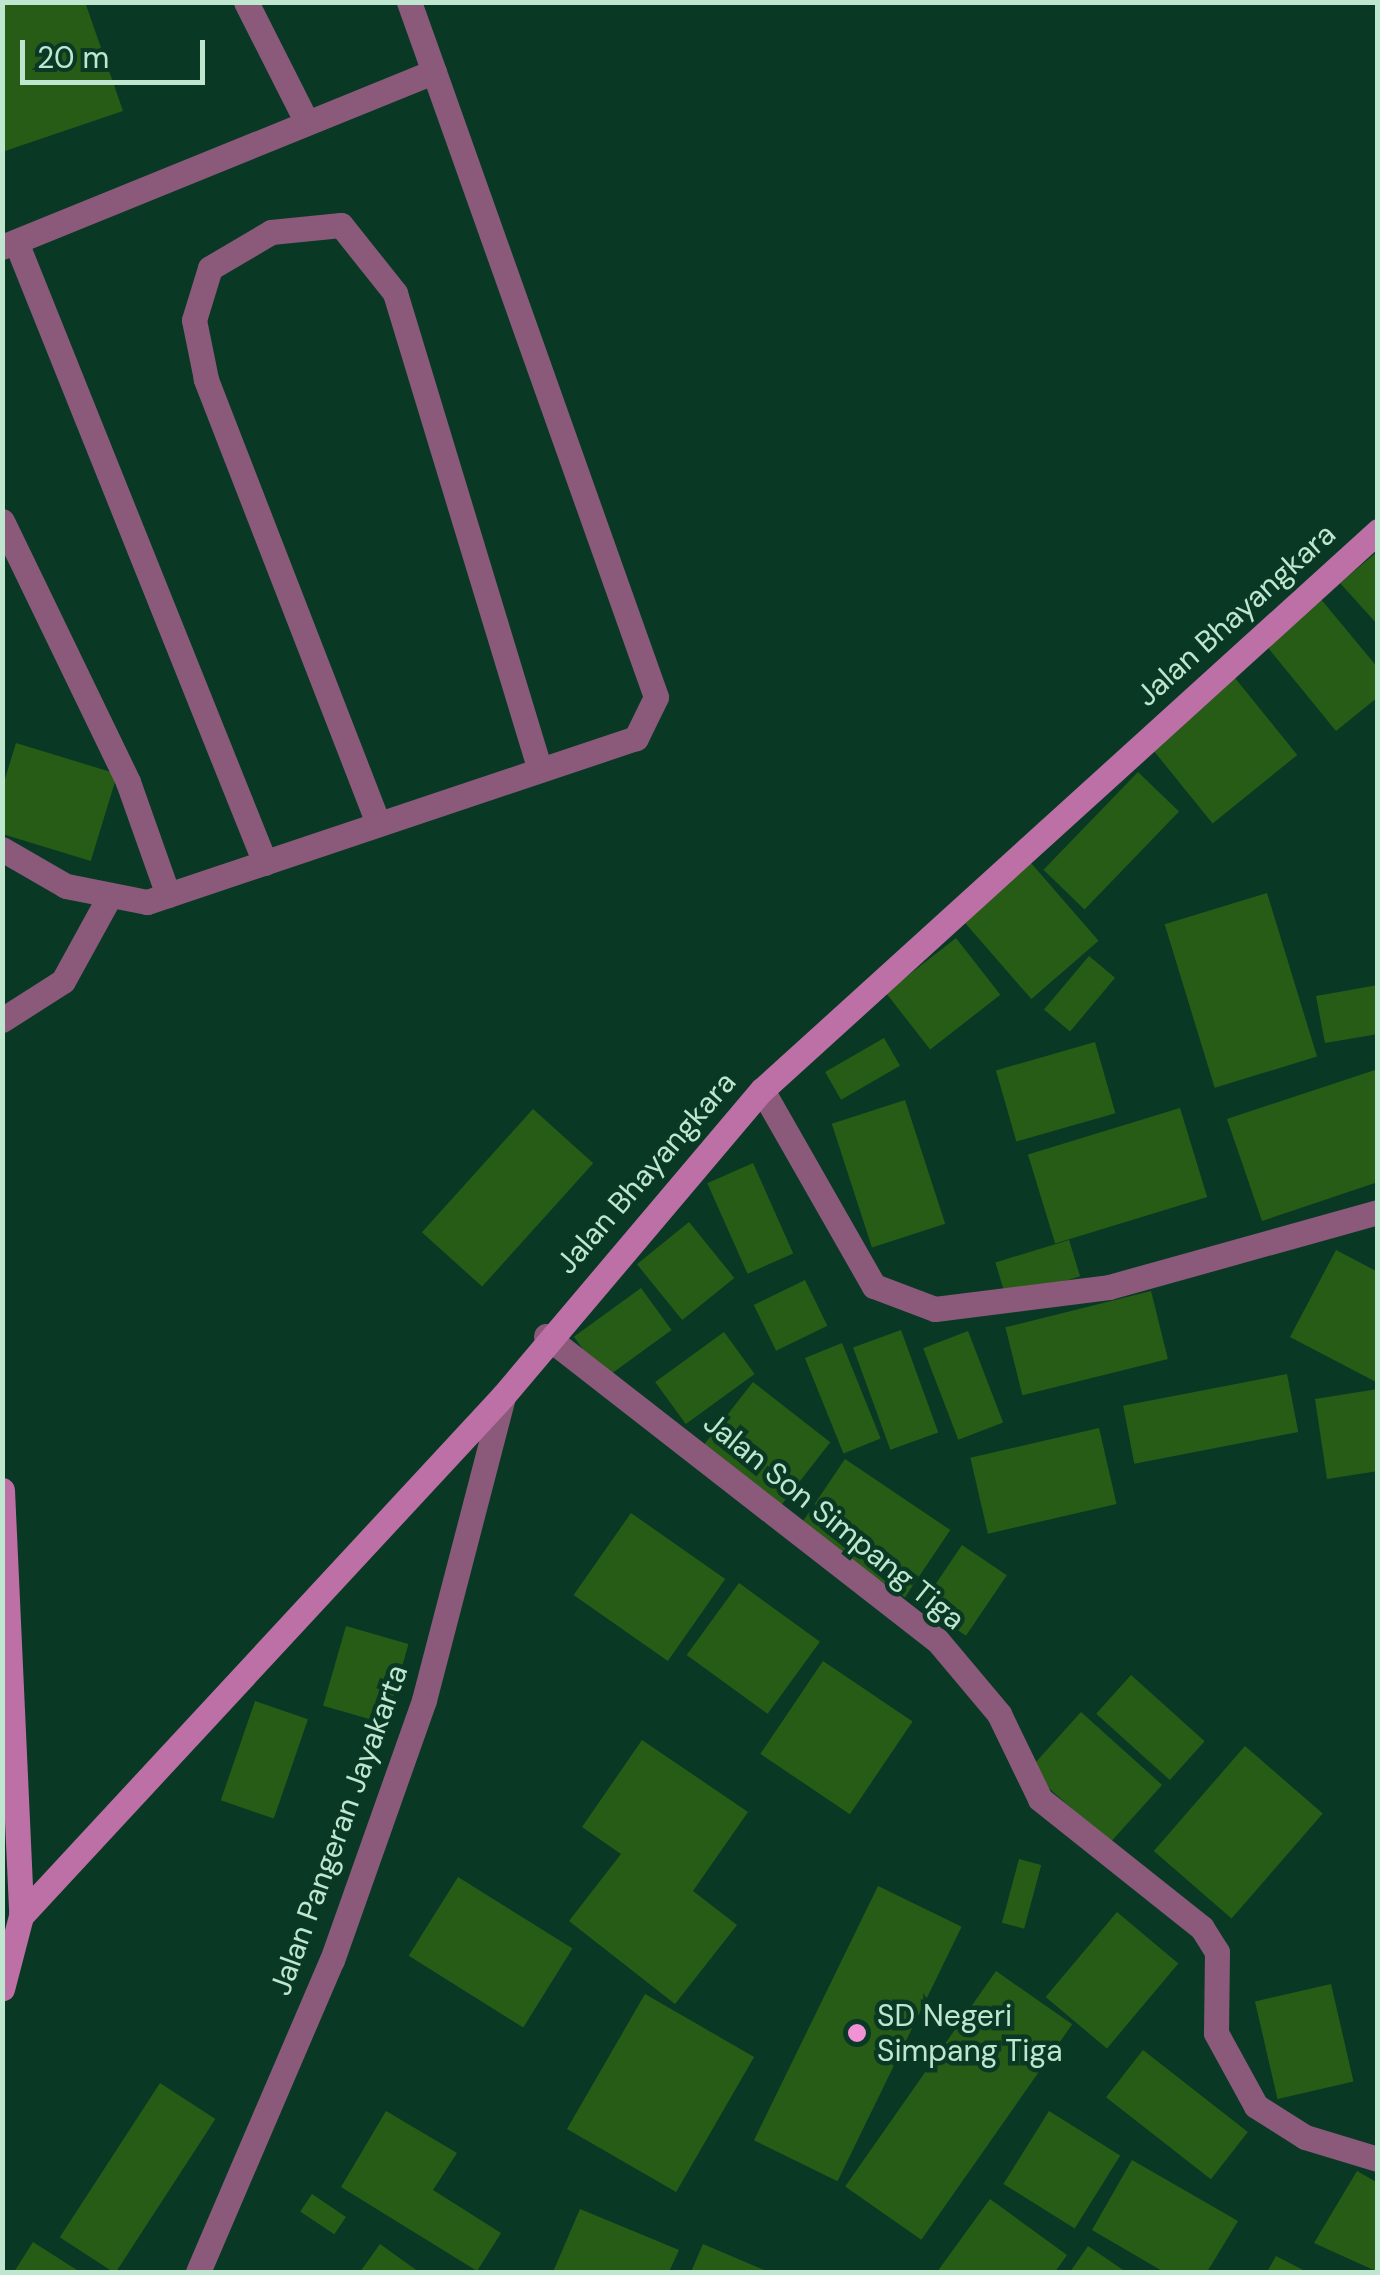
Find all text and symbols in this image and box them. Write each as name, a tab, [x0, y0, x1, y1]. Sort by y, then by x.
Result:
scale bar	[25, 20, 210, 82]
text: 20 m	[37, 38, 109, 77]
street label: Jalan Bhayangkara	[1129, 516, 1343, 714]
street label: Jalan Bhayangkara	[549, 1065, 743, 1281]
street label: Jalan Son Simpang Tiga	[696, 1405, 972, 1637]
street label: Jalan Pangeran Jayakarta	[262, 1660, 416, 2000]
place label: SD Negeri Simpang Tiga	[877, 1998, 1062, 2068]
marker: SD Negeri Simpang Tiga	[846, 2022, 868, 2044]

